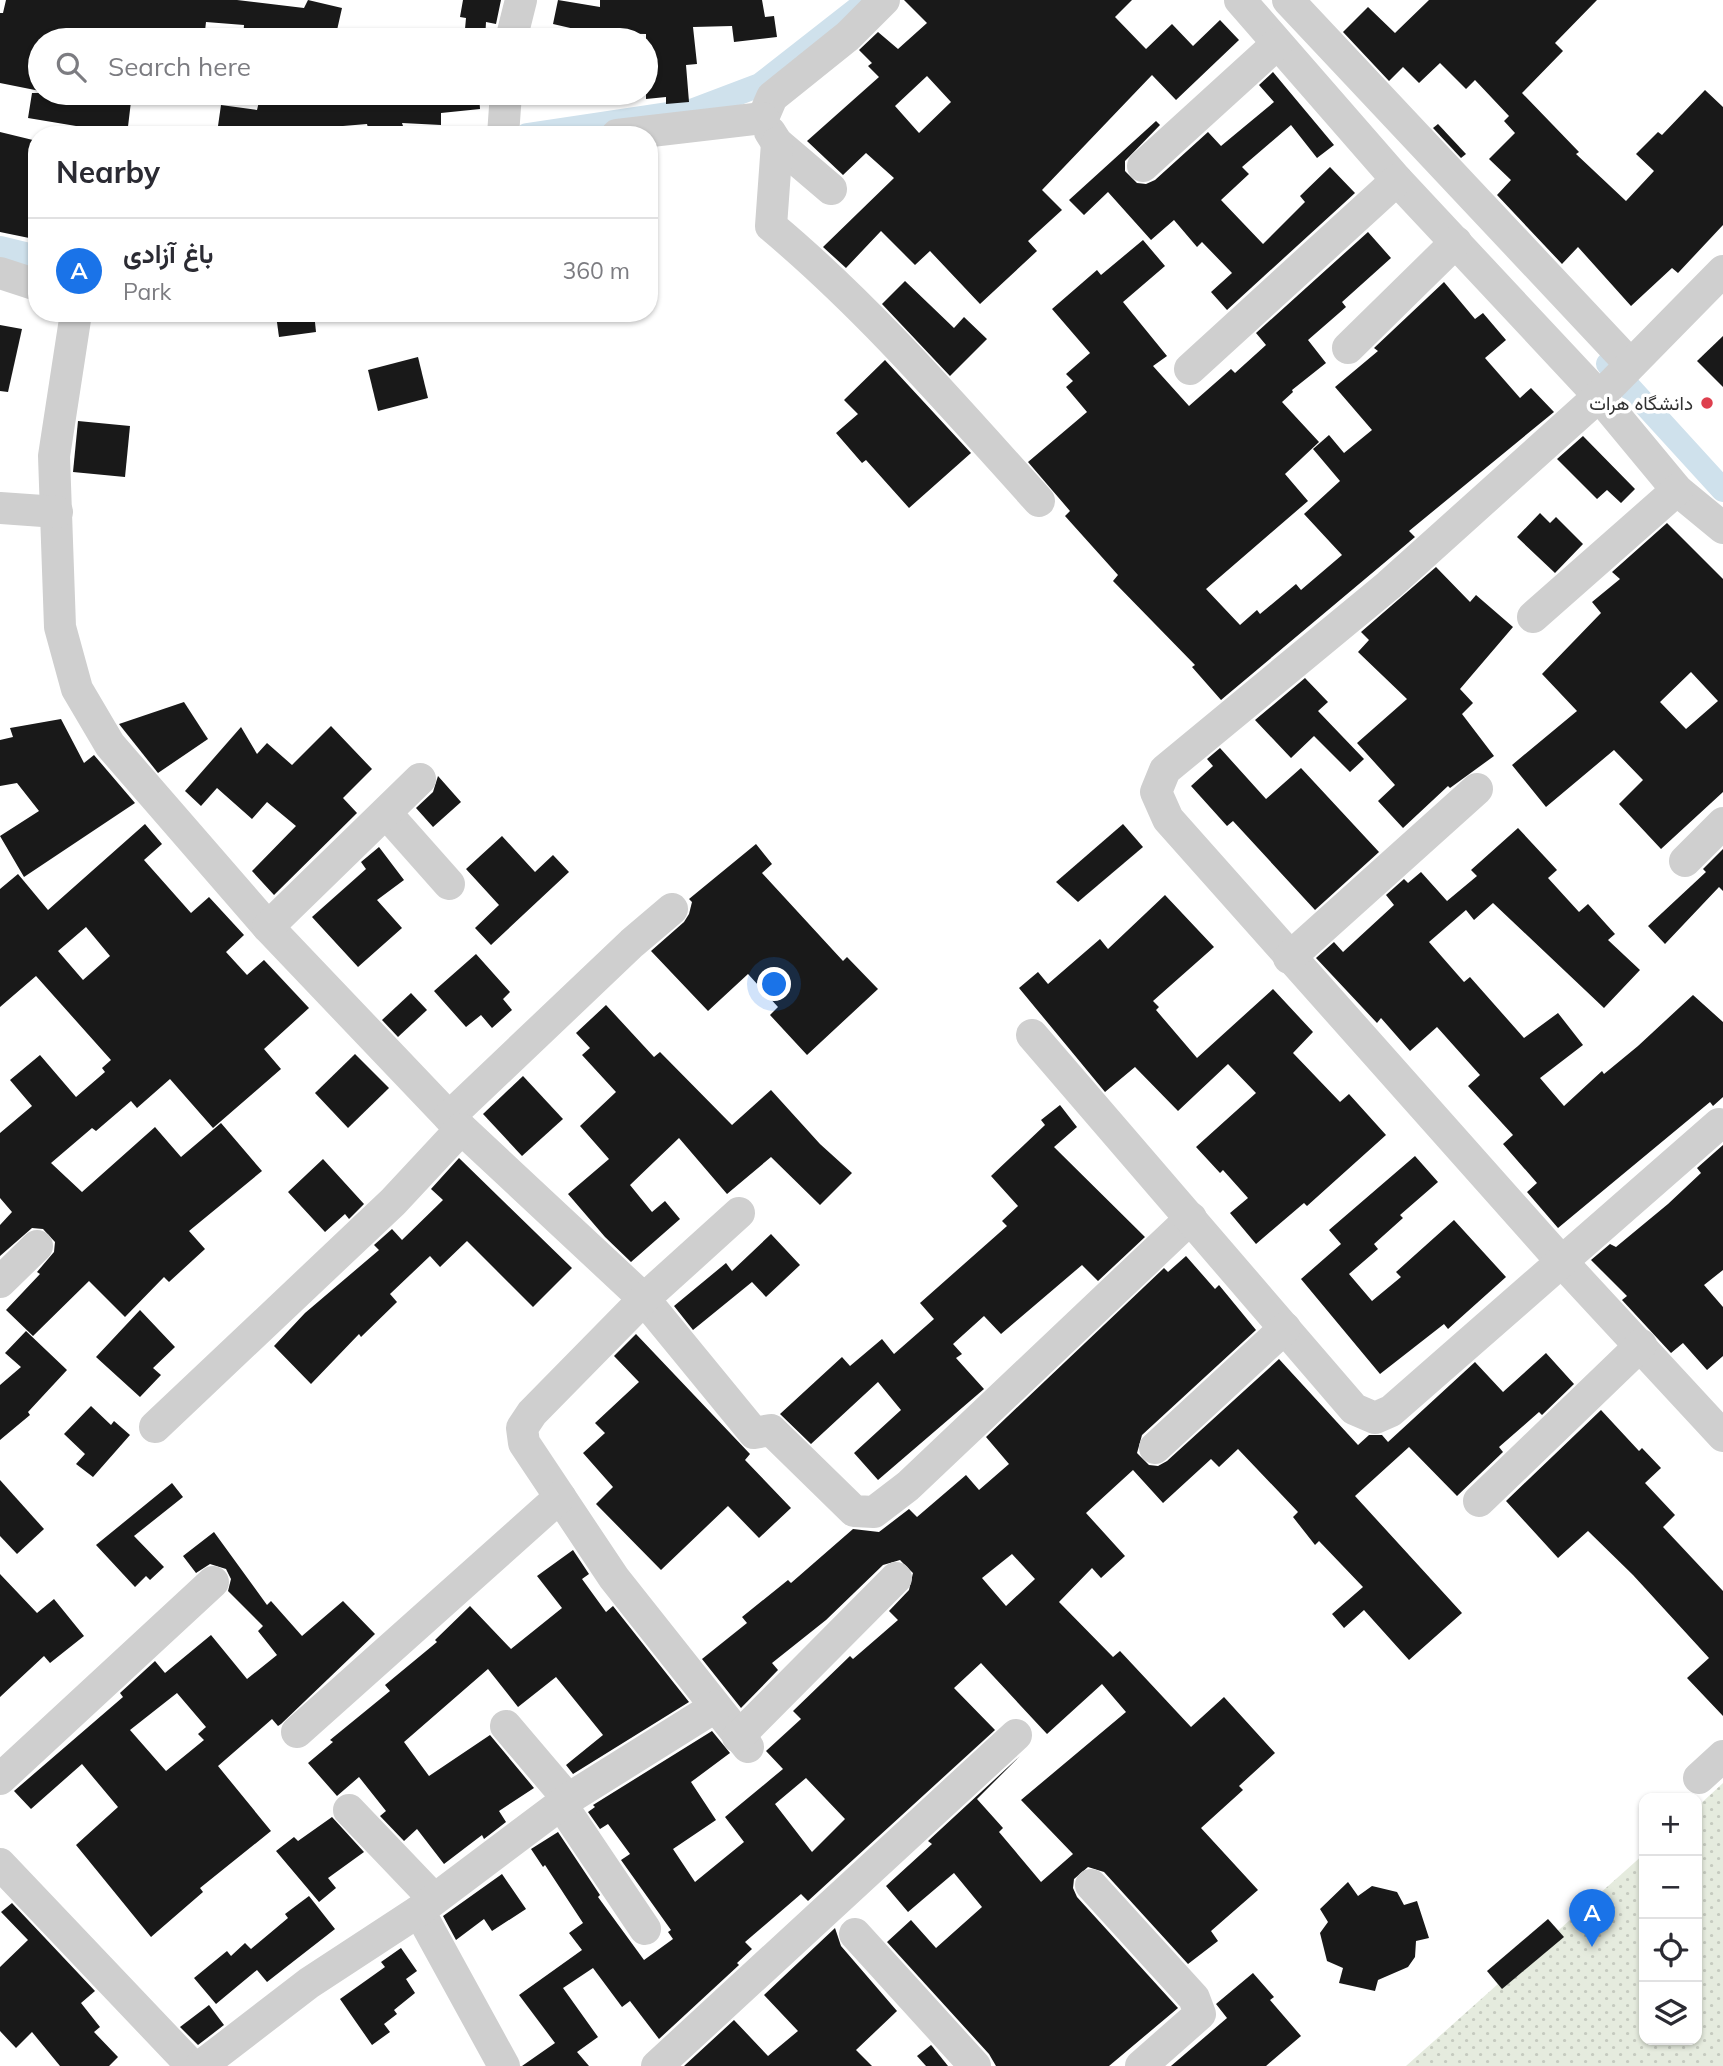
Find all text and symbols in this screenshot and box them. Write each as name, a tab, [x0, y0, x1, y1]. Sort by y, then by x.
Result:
search box	[28, 28, 658, 105]
icon: search	[52, 48, 90, 86]
text: Search here	[108, 50, 251, 83]
text: Nearby	[56, 153, 160, 191]
text: باغ آزادی	[123, 237, 213, 270]
text: A	[70, 256, 88, 285]
text: 360 m	[562, 256, 630, 285]
text: Park	[123, 277, 171, 306]
place label: دانشگاه هرات	[1589, 391, 1693, 415]
marker: دانشگاه هرات	[1699, 395, 1715, 411]
your location	[757, 967, 791, 1001]
map controls	[1639, 1793, 1702, 2045]
button: +	[1639, 1793, 1702, 1856]
button: −	[1639, 1856, 1702, 1919]
pin: A	[1569, 1889, 1615, 1947]
button: locate	[1639, 1919, 1702, 1982]
button: layers	[1639, 1982, 1702, 2045]

